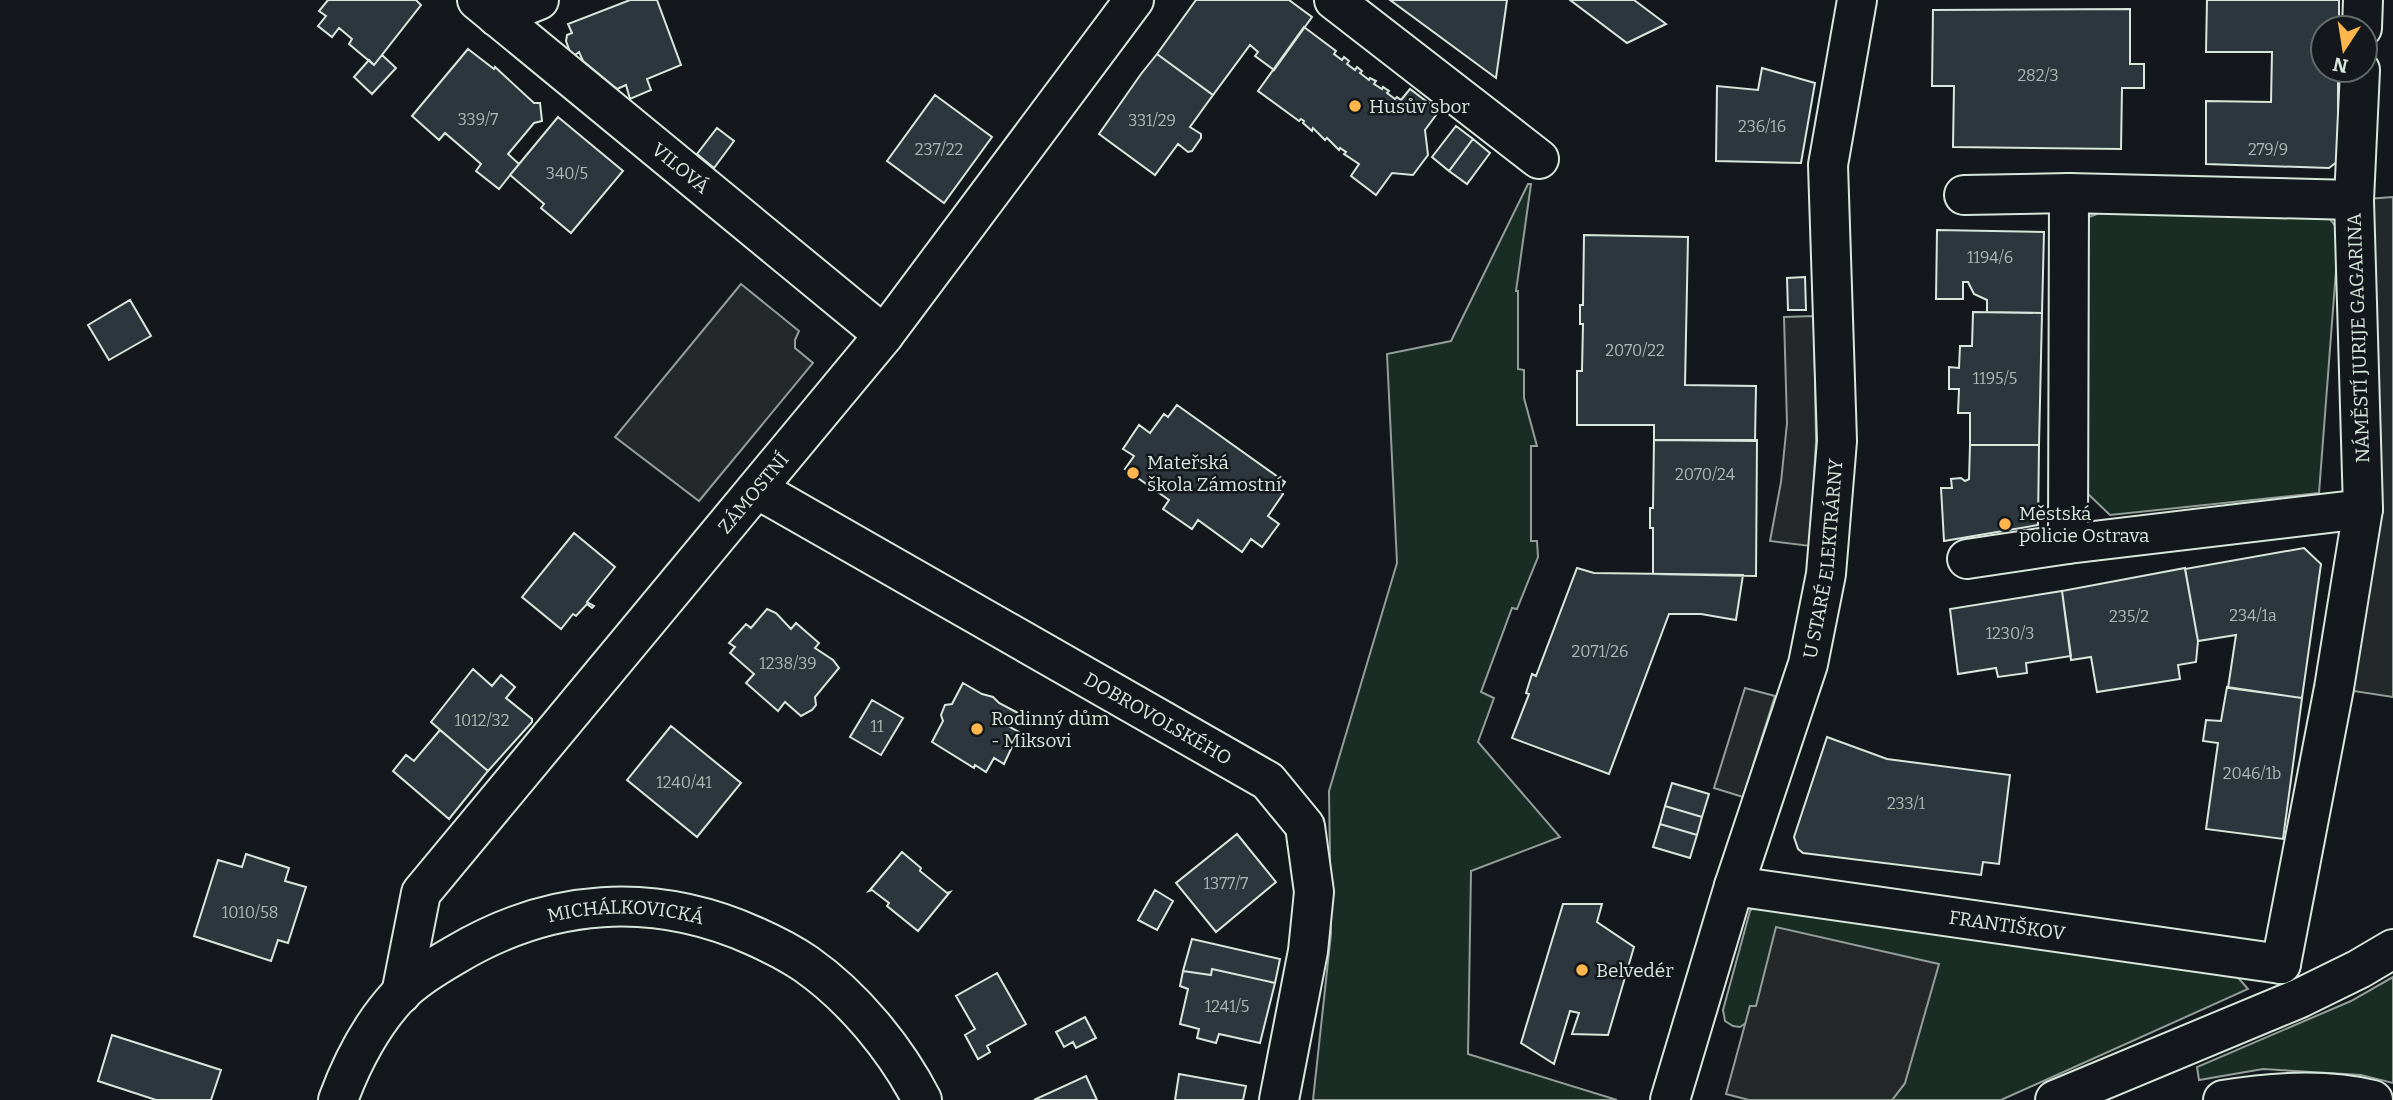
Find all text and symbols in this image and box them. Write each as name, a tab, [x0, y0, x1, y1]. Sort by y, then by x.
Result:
north arrow	[2309, 14, 2379, 84]
text: N	[2331, 52, 2350, 78]
house number: 282/3	[2017, 66, 2059, 85]
place label: Husův sbor	[1369, 95, 1470, 118]
marker: Husův sbor	[1347, 98, 1363, 114]
house number: 339/7	[458, 110, 498, 129]
house number: 331/29	[1128, 111, 1176, 130]
house number: 236/16	[1738, 117, 1786, 136]
street label: VILOVÁ	[647, 138, 714, 199]
house number: 237/22	[915, 140, 963, 159]
house number: 279/9	[2248, 140, 2288, 159]
house number: 340/5	[546, 164, 588, 183]
street label: NÁMĚSTÍ JURIJE GAGARINA	[2343, 212, 2374, 463]
house number: 1194/6	[1967, 248, 2013, 267]
house number: 2070/22	[1605, 341, 1665, 360]
house number: 1195/5	[1973, 369, 2017, 388]
street label: ZÁMOSTNÍ	[713, 448, 794, 538]
place label: Mateřská škola Zámostní	[1147, 451, 1282, 496]
street label: U STARÉ ELEKTRÁRNY	[1798, 457, 1848, 661]
marker: Mateřská škola Zámostní	[1125, 465, 1141, 481]
house number: 2070/24	[1675, 465, 1736, 484]
place label: Městská policie Ostrava	[2019, 502, 2150, 547]
marker: Městská policie Ostrava	[1997, 516, 2013, 532]
house number: 234/1a	[2229, 606, 2277, 625]
house number: 235/2	[2109, 607, 2149, 626]
house number: 1230/3	[1986, 624, 2034, 643]
house number: 2071/26	[1572, 642, 1628, 661]
house number: 1238/39	[759, 654, 817, 673]
street label: DOBROVOLSKÉHO	[1080, 667, 1236, 770]
place label: Rodinný dům - Miksovi	[991, 707, 1109, 752]
house number: 1012/32	[455, 711, 509, 730]
house number: 11	[871, 717, 884, 736]
marker: Rodinný dům - Miksovi	[969, 721, 985, 737]
house number: 2046/1b	[2223, 764, 2281, 783]
house number: 1240/41	[656, 773, 712, 792]
house number: 233/1	[1887, 794, 1926, 813]
house number: 1377/7	[1204, 874, 1248, 893]
street label: MICHÁLKOVICKÁ	[545, 896, 707, 930]
house number: 1010/58	[222, 903, 278, 922]
street label: FRANTIŠKOV	[1948, 906, 2068, 945]
place label: Belvedér	[1596, 959, 1674, 982]
marker: Belvedér	[1574, 962, 1590, 978]
house number: 1241/5	[1205, 997, 1249, 1016]

